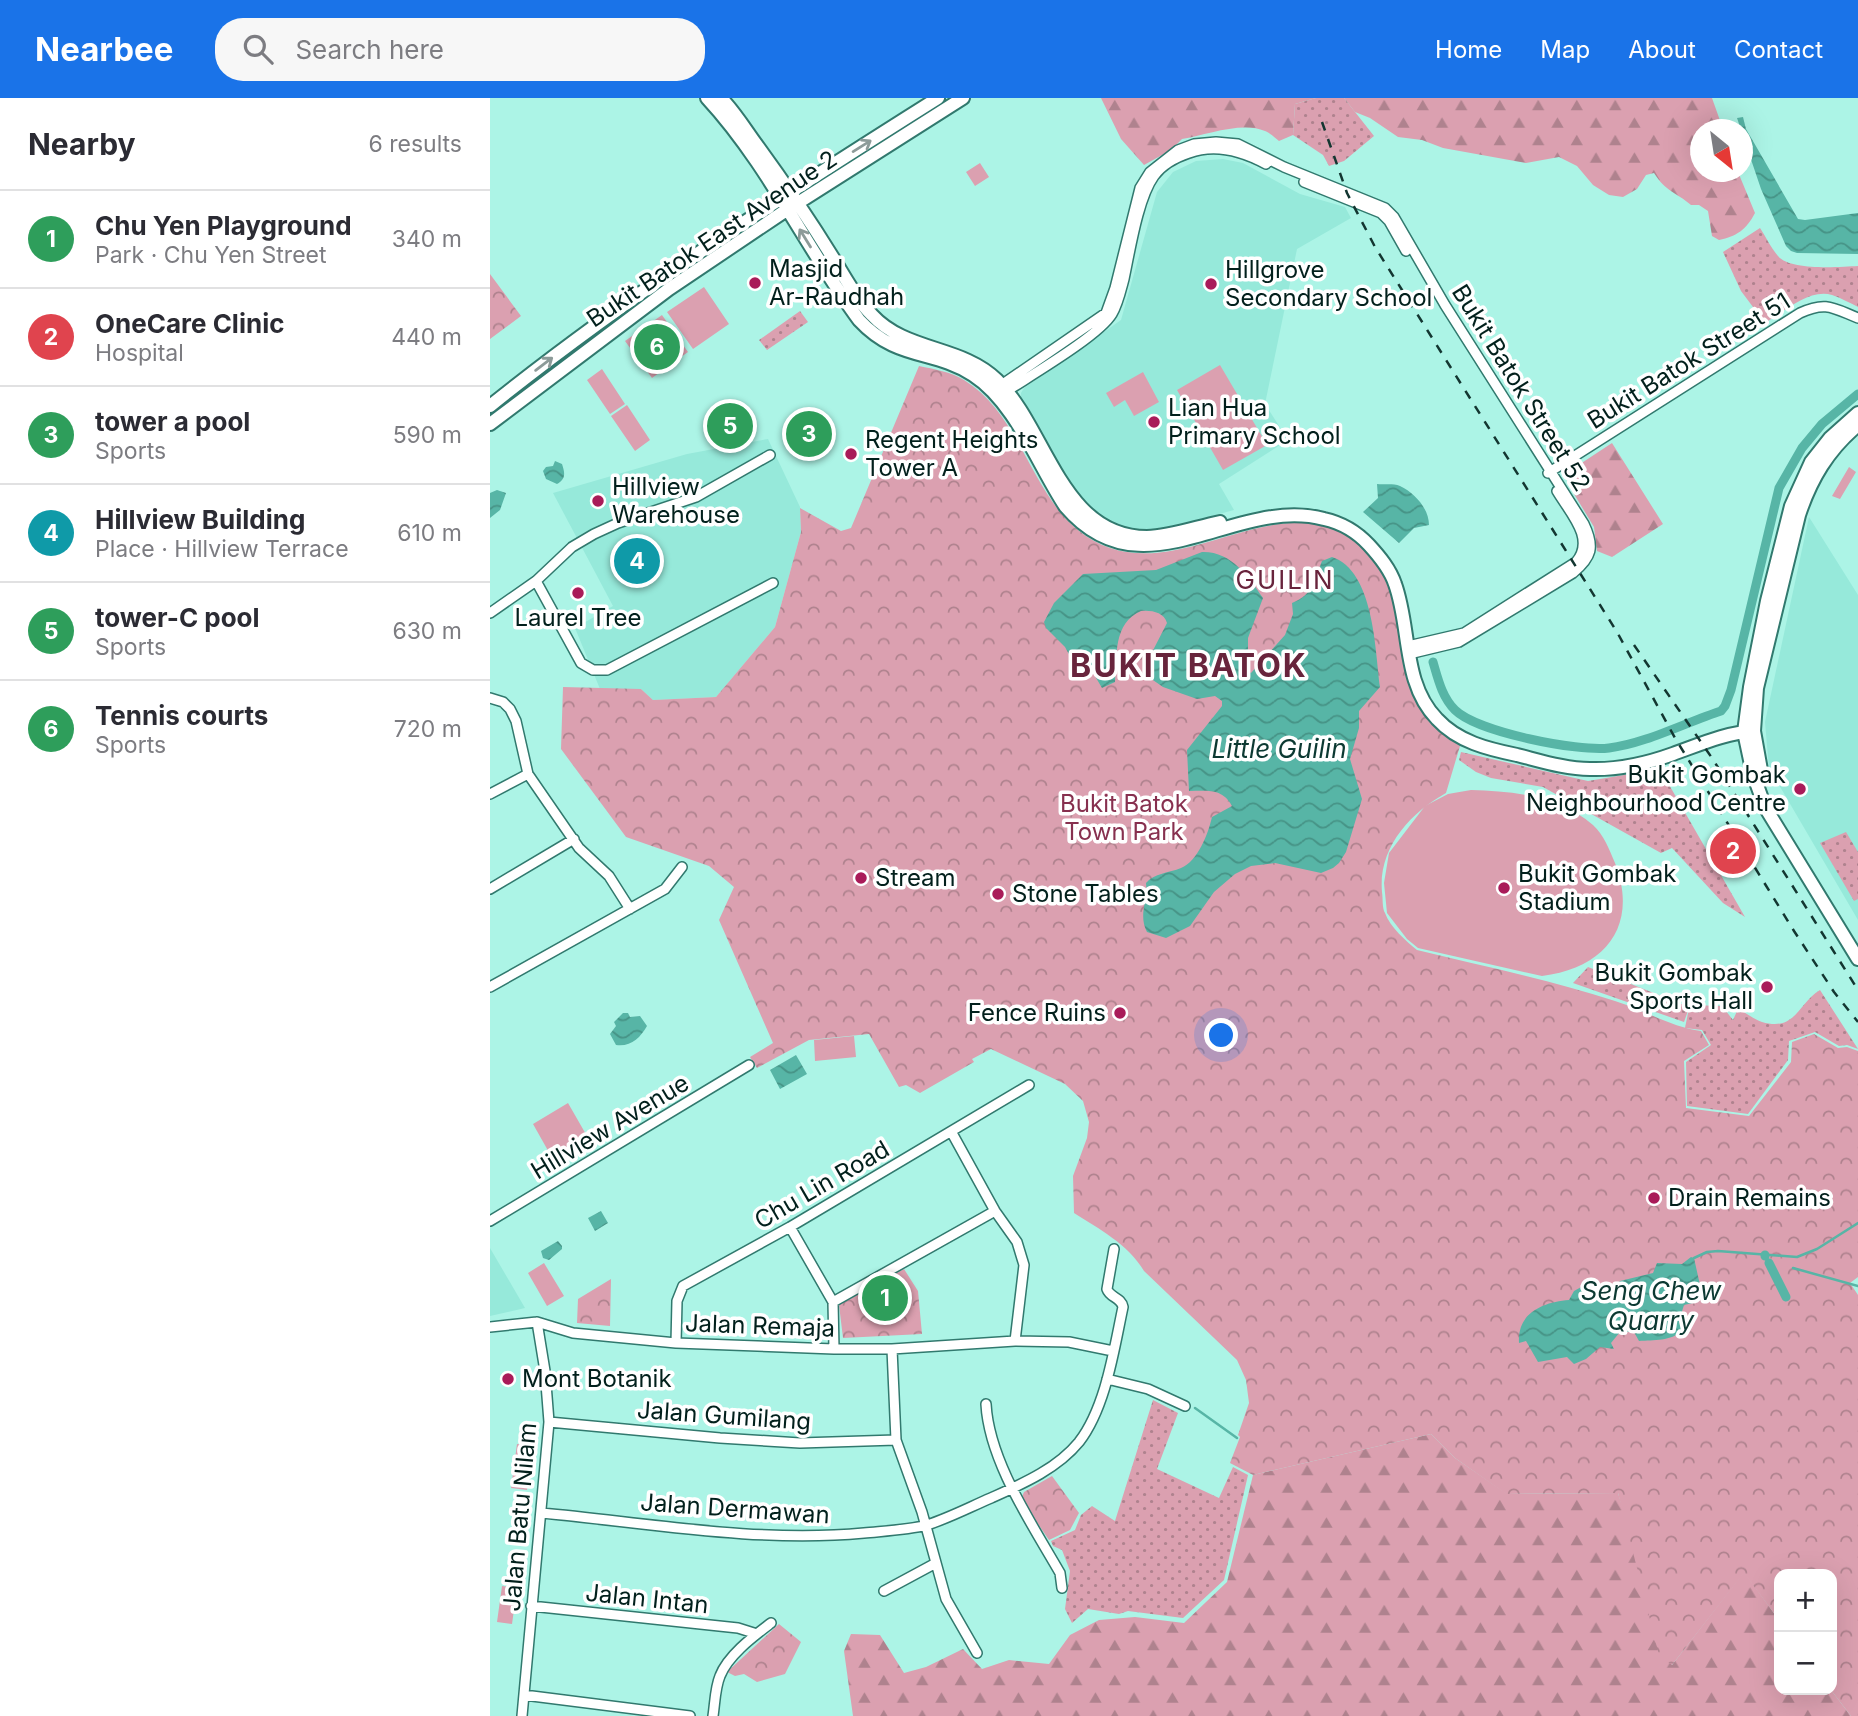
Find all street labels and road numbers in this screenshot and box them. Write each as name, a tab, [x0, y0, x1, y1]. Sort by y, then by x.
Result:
street label: Bukit Batok East Avenue 2	[581, 144, 842, 333]
street label: Bukit Batok Street 52	[1446, 279, 1597, 496]
street label: Bukit Batok Street 51	[1582, 286, 1795, 435]
street label: Hillview Avenue	[526, 1068, 694, 1185]
street label: Chu Lin Road	[749, 1134, 894, 1235]
street label: Jalan Remaja	[684, 1308, 836, 1343]
street label: Jalan Gumilang	[636, 1395, 812, 1436]
street label: Jalan Batu Nilam	[497, 1421, 542, 1613]
street label: Jalan Dermawan	[639, 1487, 831, 1530]
street label: Jalan Intan	[584, 1578, 710, 1619]

